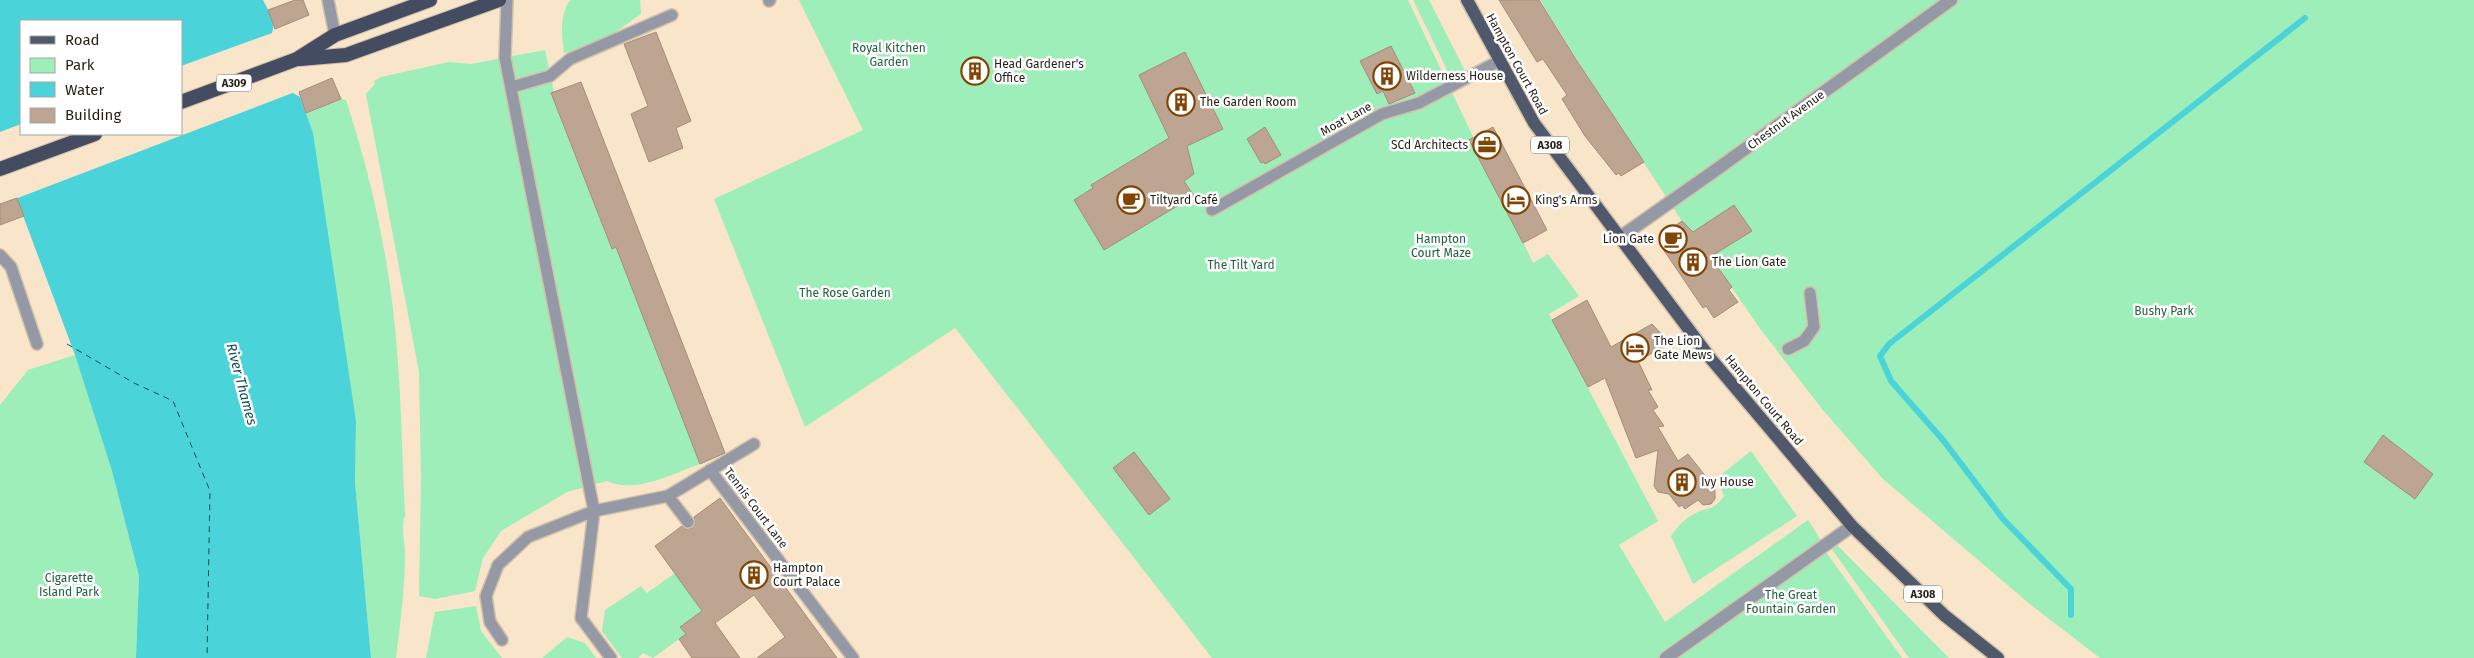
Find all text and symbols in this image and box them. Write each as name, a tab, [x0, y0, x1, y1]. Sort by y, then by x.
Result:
street label: Hampton Court Road	[1483, 11, 1551, 117]
legend	[20, 20, 182, 135]
text: Road	[65, 31, 100, 49]
park label: Royal Kitchen Garden	[852, 41, 926, 69]
text: Park	[65, 56, 95, 74]
building icon: Head Gardener's Office	[960, 56, 990, 86]
place label: Head Gardener's Office	[994, 57, 1084, 85]
building icon: Wilderness House	[1372, 61, 1402, 91]
place label: Wilderness House	[1406, 69, 1503, 83]
road number: A309	[216, 75, 252, 92]
text: Water	[65, 81, 104, 99]
building icon: The Garden Room	[1166, 87, 1196, 117]
street label: Chestnut Avenue	[1745, 87, 1827, 153]
place label: The Garden Room	[1200, 95, 1297, 109]
street label: Moat Lane	[1318, 99, 1374, 139]
text: Building	[65, 106, 121, 124]
office icon: SCd Architects	[1472, 130, 1502, 160]
road number: A308	[1531, 136, 1569, 154]
place label: SCd Architects	[1391, 138, 1468, 152]
cafe icon: Tiltyard Café	[1116, 185, 1146, 215]
hotel icon: King's Arms	[1501, 185, 1531, 215]
place label: Tiltyard Café	[1150, 193, 1218, 207]
place label: King's Arms	[1535, 193, 1598, 207]
cafe icon: Lion Gate	[1658, 224, 1688, 254]
park label: Hampton Court Maze	[1411, 232, 1471, 260]
place label: Lion Gate	[1603, 232, 1654, 246]
building icon: The Lion Gate	[1678, 247, 1708, 277]
place label: The Lion Gate	[1712, 255, 1786, 269]
park label: The Tilt Yard	[1207, 258, 1275, 272]
park label: The Rose Garden	[799, 286, 891, 300]
park label: Bushy Park	[2134, 304, 2195, 318]
hotel icon: The Lion Gate Mews	[1620, 333, 1650, 363]
place label: The Lion Gate Mews	[1654, 334, 1712, 362]
water label: River Thames	[222, 341, 261, 427]
street label: Hampton Court Road	[1722, 352, 1806, 448]
street label: Tennis Court Lane	[721, 465, 791, 551]
building icon: Ivy House	[1667, 467, 1697, 497]
place label: Ivy House	[1701, 475, 1754, 489]
building icon: Hampton Court Palace	[739, 560, 769, 590]
place label: Hampton Court Palace	[773, 561, 840, 589]
park label: Cigarette Island Park	[39, 571, 100, 599]
road number: A308	[1904, 586, 1942, 602]
park label: The Great Fountain Garden	[1746, 588, 1836, 616]

